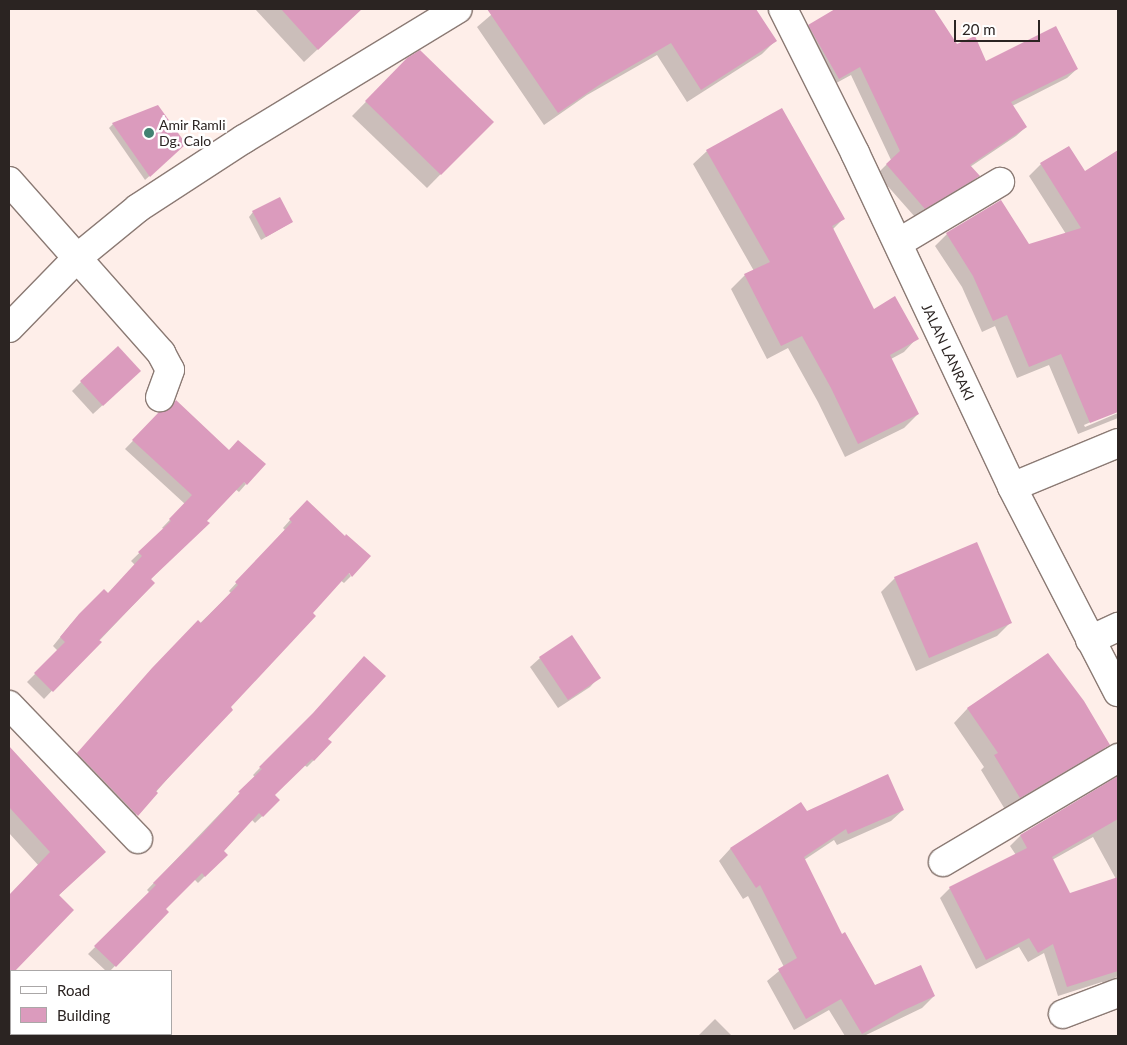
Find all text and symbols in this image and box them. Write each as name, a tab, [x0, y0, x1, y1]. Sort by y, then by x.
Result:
scale bar	[957, 10, 1043, 42]
text: 20 m	[962, 20, 996, 38]
place label: Amir Ramli Dg. Calo	[159, 117, 226, 150]
marker: Amir Ramli Dg. Calo	[143, 127, 155, 139]
street label: JALAN LANRAKI	[918, 301, 978, 403]
legend	[10, 970, 172, 1035]
text: Road	[57, 981, 90, 999]
text: Building	[57, 1006, 110, 1024]

